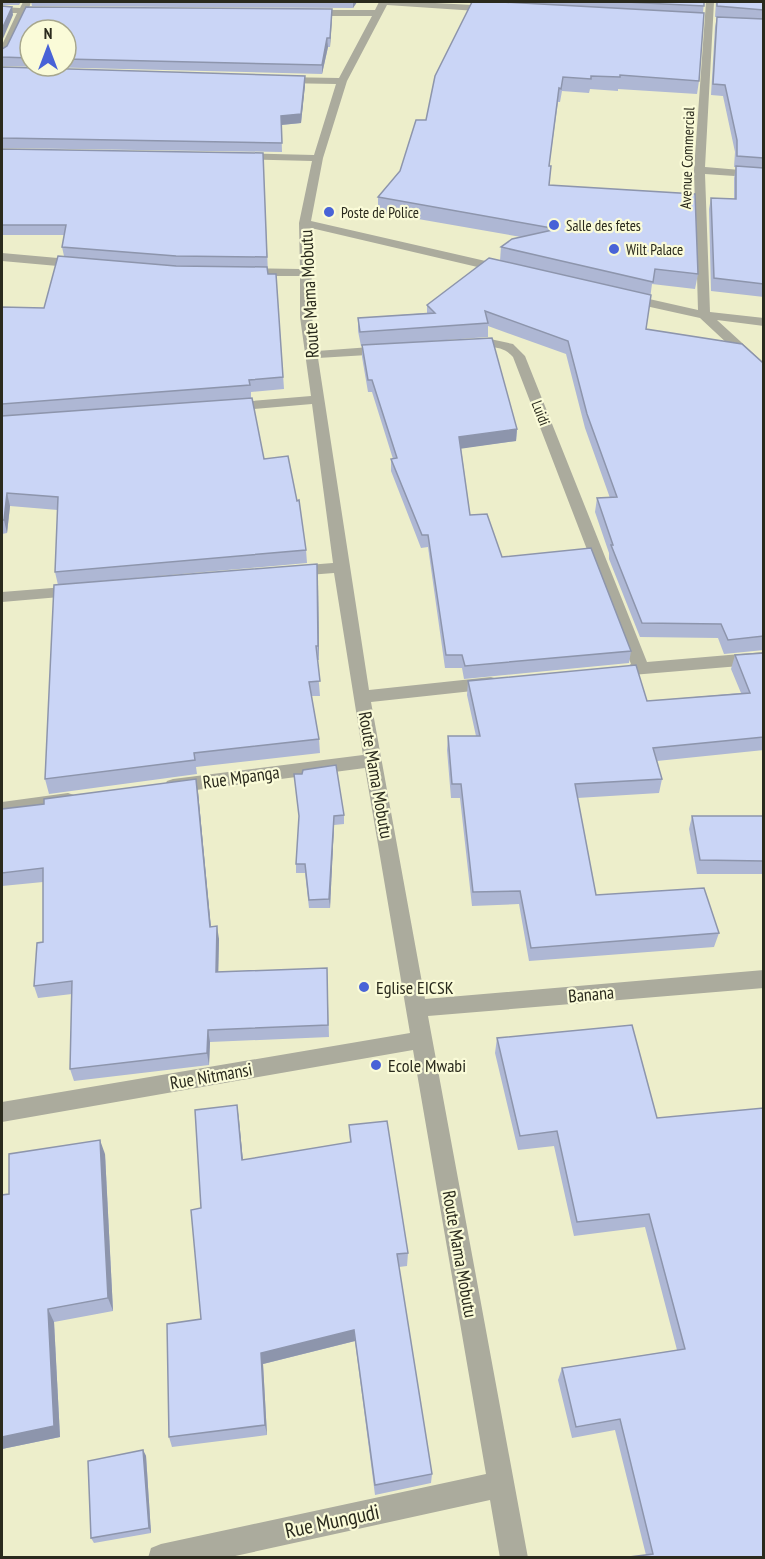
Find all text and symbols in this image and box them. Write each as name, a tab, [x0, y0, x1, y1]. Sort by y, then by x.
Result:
north arrow	[18, 18, 78, 78]
text: N	[44, 23, 52, 43]
street label: Avenue Commercial	[676, 106, 698, 209]
place label: Poste de Police	[341, 203, 419, 222]
marker: Poste de Police	[322, 205, 336, 219]
place label: Salle des fetes	[566, 216, 641, 235]
marker: Salle des fetes	[547, 218, 561, 232]
street label: Route Mama Mobutu	[294, 229, 324, 359]
place label: Wilt Palace	[626, 240, 683, 259]
marker: Wilt Palace	[607, 242, 621, 256]
street label: Luidi	[528, 398, 554, 428]
street label: Route Mama Mobutu	[354, 710, 398, 840]
street label: Rue Mpanga	[201, 760, 281, 794]
place label: Eglise EICSK	[376, 976, 454, 999]
marker: Eglise EICSK	[357, 980, 371, 994]
street label: Banana	[567, 981, 615, 1007]
place label: Ecole Mwabi	[388, 1054, 466, 1077]
street label: Rue Nitmansi	[168, 1057, 254, 1095]
marker: Ecole Mwabi	[369, 1058, 383, 1072]
street label: Route Mama Mobutu	[438, 1189, 482, 1319]
street label: Rue Mungudi	[282, 1498, 382, 1544]

